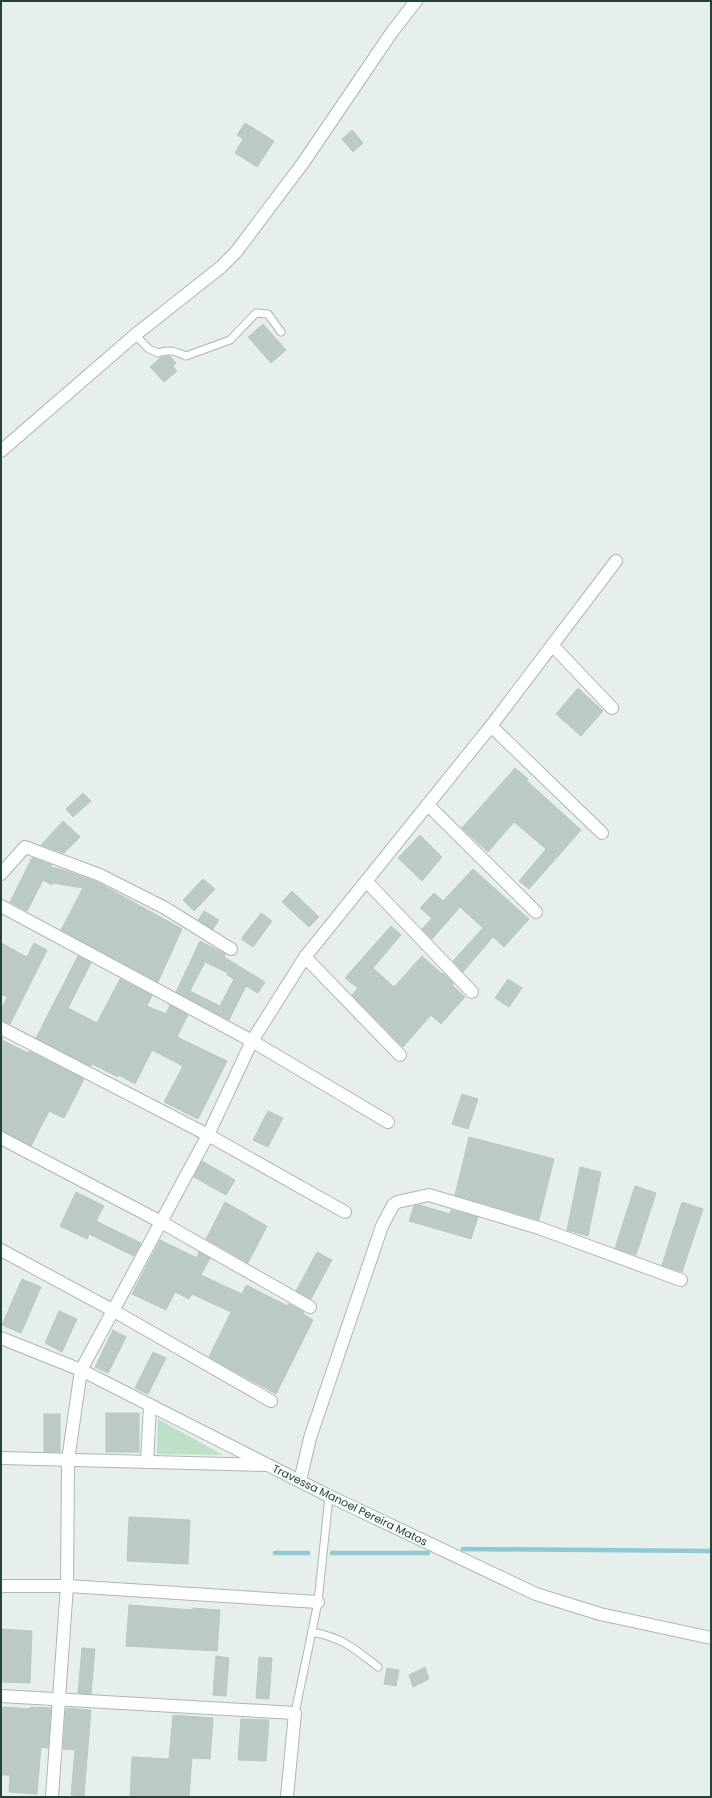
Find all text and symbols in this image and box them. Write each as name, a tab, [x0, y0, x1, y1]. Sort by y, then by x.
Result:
street label: Travessa Manoel Pereira Matos	[270, 1460, 430, 1550]

